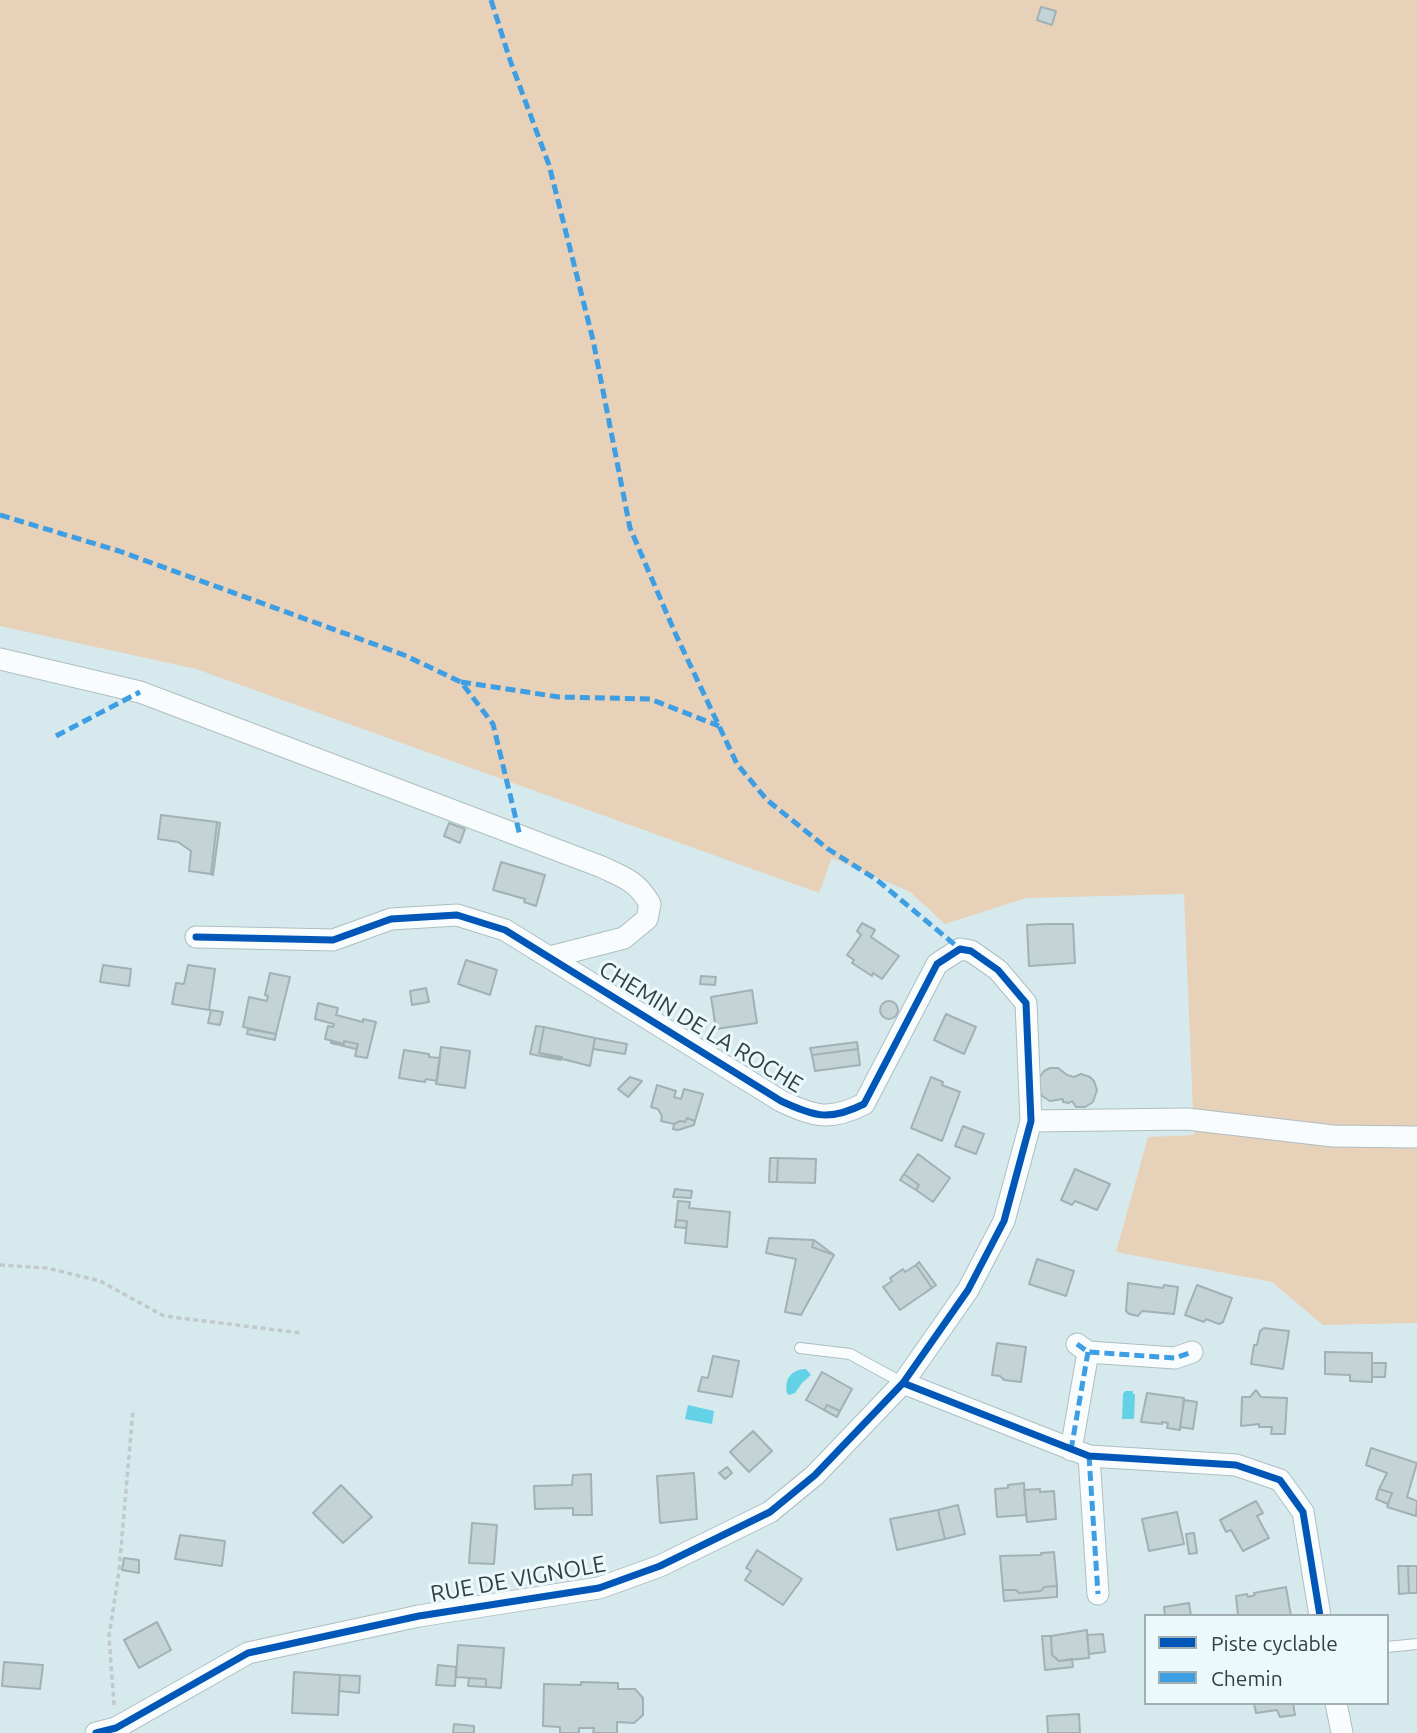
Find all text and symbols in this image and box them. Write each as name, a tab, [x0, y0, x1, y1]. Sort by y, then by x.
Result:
street label: CHEMIN DE LA ROCHE	[594, 955, 808, 1099]
street label: RUE DE VIGNOLE	[428, 1550, 608, 1608]
legend	[1144, 1614, 1389, 1705]
text: Piste cyclable	[1211, 1631, 1338, 1655]
text: Chemin	[1211, 1666, 1283, 1690]

